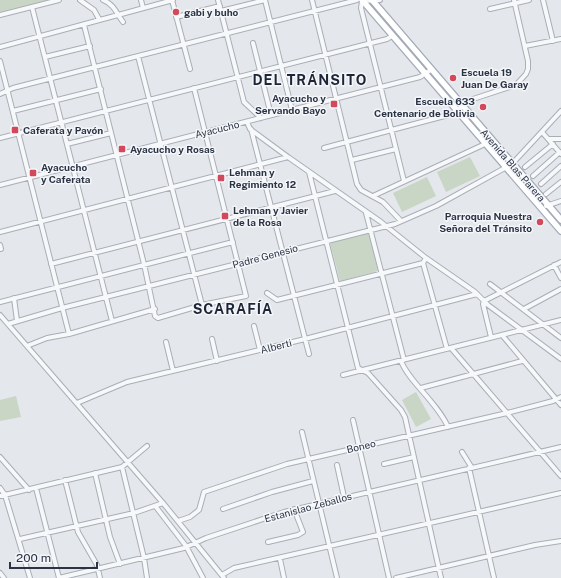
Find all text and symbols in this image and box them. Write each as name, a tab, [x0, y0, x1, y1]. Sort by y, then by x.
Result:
place label: gabi y buho	[184, 6, 239, 18]
marker: gabi y buho	[171, 7, 181, 17]
place label: Escuela 19 Juan De Garay	[461, 66, 529, 90]
district label: DEL TRÁNSITO	[252, 71, 368, 88]
marker: Escuela 19 Juan De Garay	[448, 73, 458, 83]
place label: Ayacucho y Servando Bayo	[255, 92, 326, 116]
place label: Escuela 633 Centenario de Bolivia	[374, 95, 475, 119]
marker: Ayacucho y Servando Bayo	[329, 99, 339, 109]
marker: Escuela 633 Centenario de Bolivia	[478, 102, 488, 112]
street label: Ayacucho	[194, 118, 241, 140]
place label: Caferata y Pavón	[23, 124, 103, 136]
marker: Caferata y Pavón	[10, 125, 20, 135]
street label: Avenida Blas Parera	[478, 126, 548, 204]
place label: Ayacucho y Rosas	[130, 143, 215, 155]
marker: Ayacucho y Rosas	[117, 144, 127, 154]
place label: Ayacucho y Caferata	[41, 161, 91, 185]
place label: Lehman y Regimiento 12	[229, 166, 296, 190]
marker: Ayacucho y Caferata	[28, 168, 38, 178]
marker: Lehman y Regimiento 12	[216, 173, 226, 183]
place label: Lehman y Javier de la Rosa	[233, 204, 308, 228]
place label: Parroquia Nuestra Señora del Tránsito	[439, 210, 532, 234]
marker: Lehman y Javier de la Rosa	[220, 211, 230, 221]
marker: Parroquia Nuestra Señora del Tránsito	[535, 217, 545, 227]
street label: Padre Genesio	[231, 241, 299, 271]
district label: SCARAFÍA	[193, 300, 273, 317]
street label: Alberti	[259, 336, 293, 356]
street label: Boneo	[345, 437, 377, 455]
street label: Estanislao Zeballos	[263, 490, 353, 524]
scale bar	[10, 544, 97, 570]
text: 200 m	[16, 551, 51, 565]

